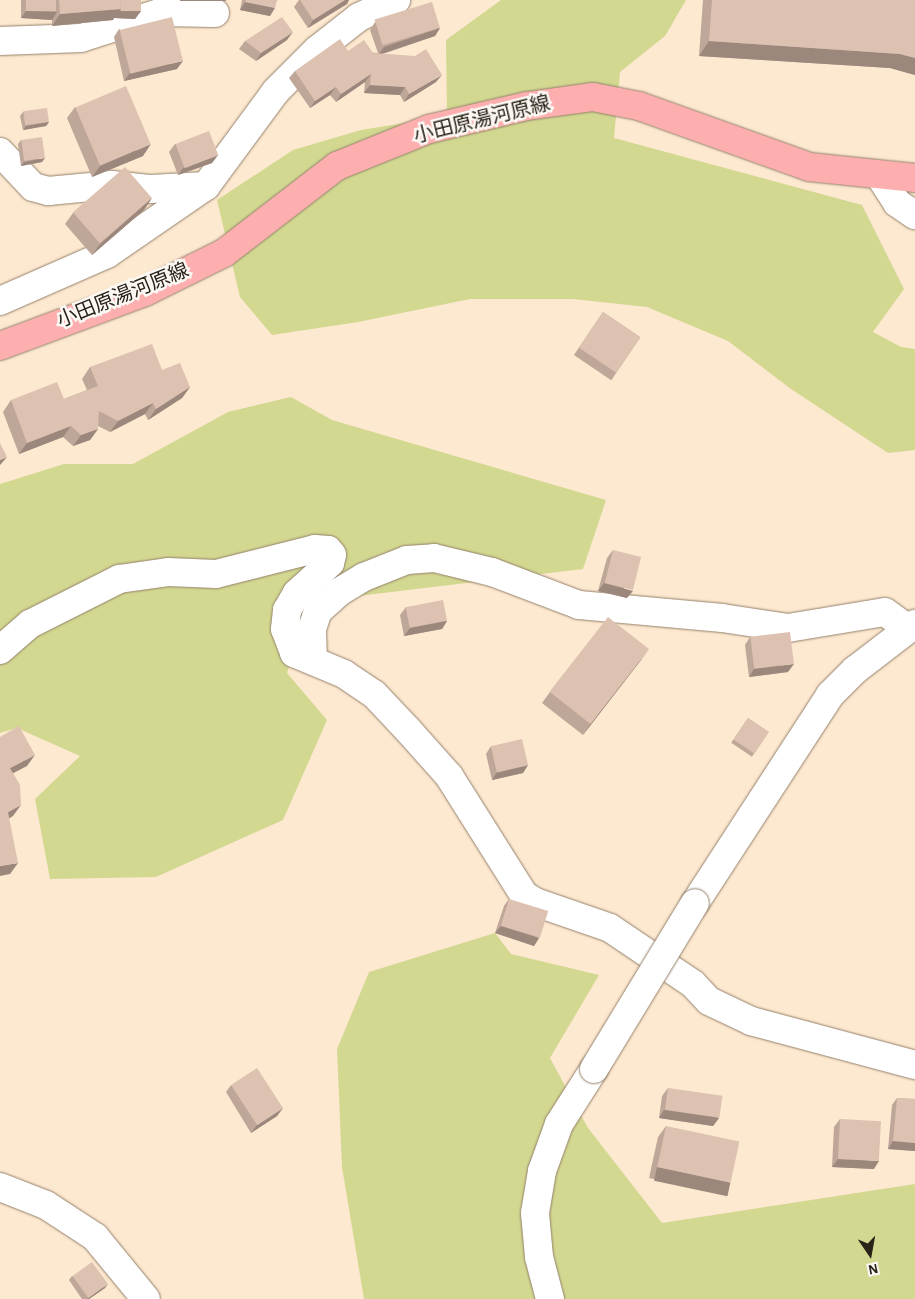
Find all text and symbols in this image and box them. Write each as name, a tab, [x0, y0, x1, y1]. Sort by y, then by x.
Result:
street label: 小田原湯河原線	[411, 91, 553, 149]
street label: 小田原湯河原線	[54, 259, 192, 333]
north arrow	[845, 1229, 895, 1279]
text: N	[867, 1261, 879, 1277]

